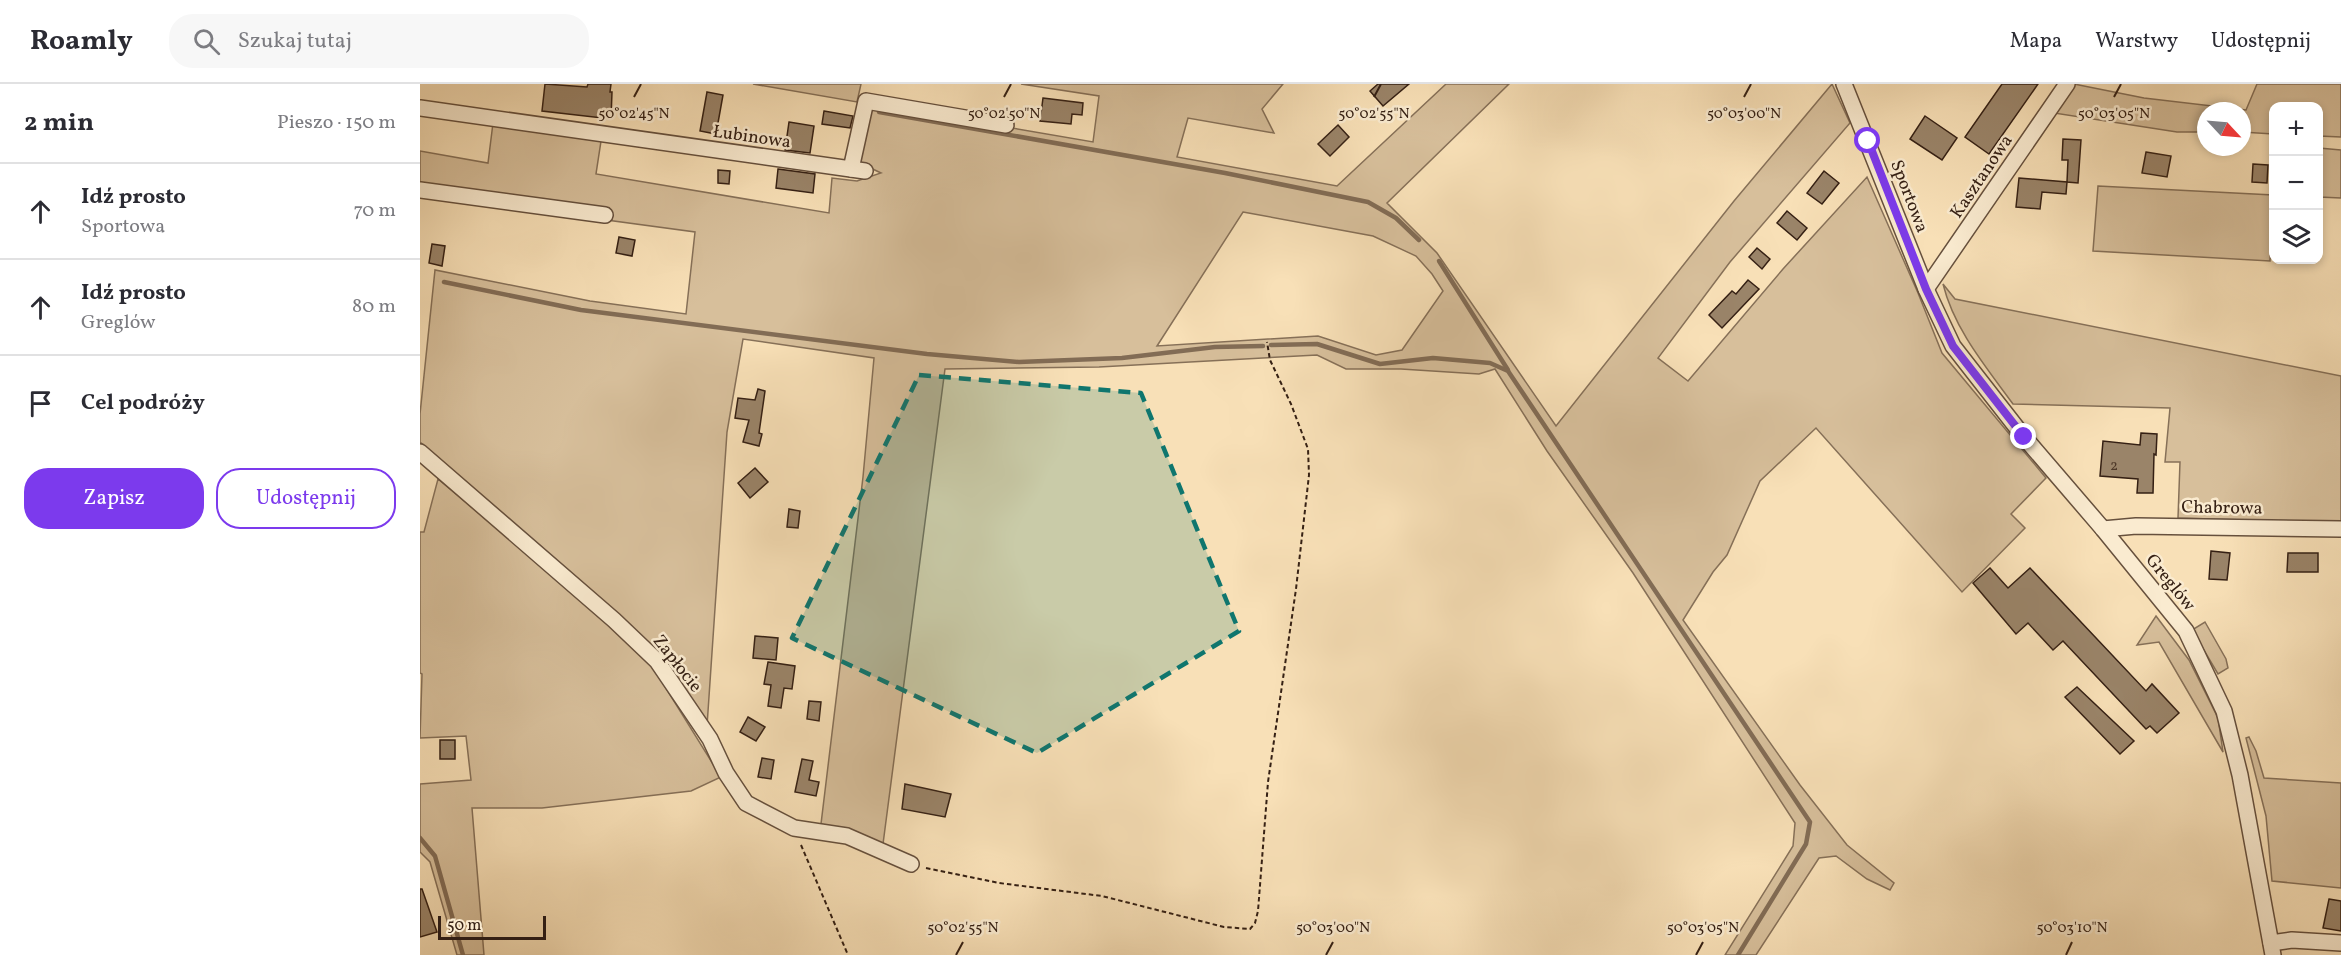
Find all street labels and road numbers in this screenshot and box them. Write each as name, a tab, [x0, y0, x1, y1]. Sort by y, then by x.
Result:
street label: Łubinowa	[711, 120, 792, 155]
street label: Kasztanowa	[1945, 130, 2020, 224]
street label: Sportowa	[1883, 157, 1934, 236]
street label: Chabrowa	[2181, 495, 2263, 522]
street label: Greglów	[2139, 549, 2201, 617]
street label: Zapłocie	[646, 630, 707, 698]

